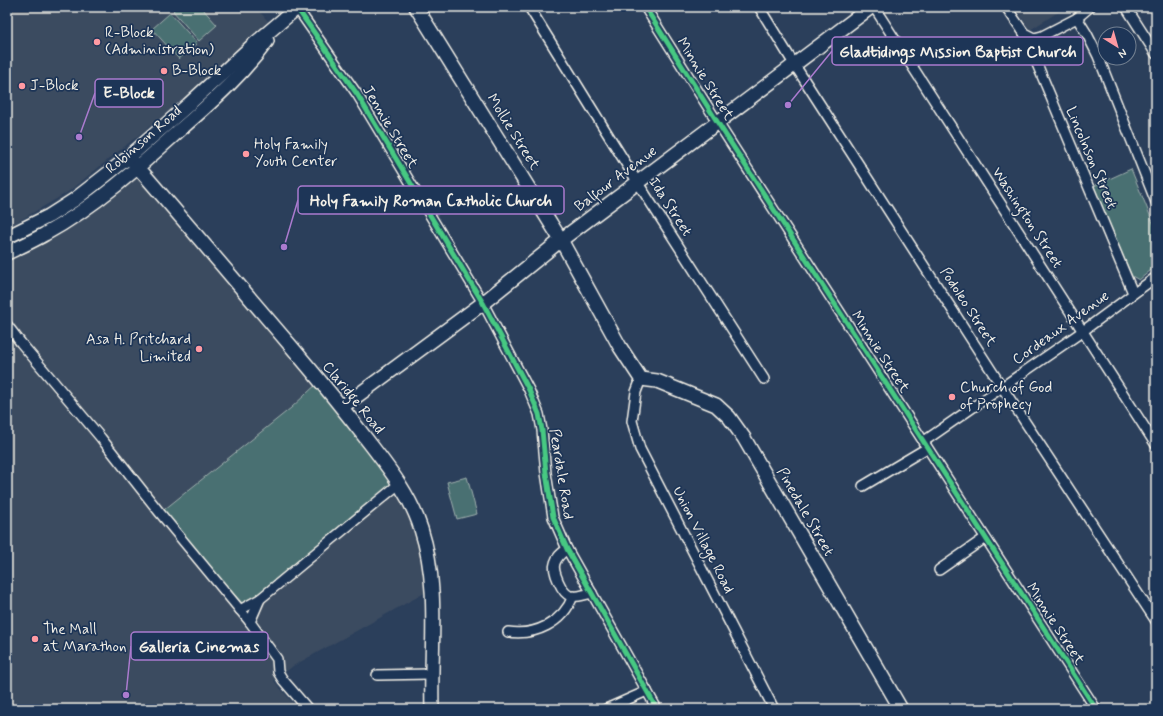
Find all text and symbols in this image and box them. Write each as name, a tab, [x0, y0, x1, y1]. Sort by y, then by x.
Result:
place label: R-Block (Administration)	[105, 23, 215, 60]
north arrow	[1097, 26, 1137, 66]
street label: Minnie Street	[672, 34, 738, 124]
marker: R-Block (Administration)	[92, 37, 102, 47]
callout: Gladtidings Mission Baptist Church	[832, 37, 1083, 65]
text: Gladtidings Mission Baptist Church	[839, 42, 1077, 65]
text: N	[1115, 45, 1130, 61]
place label: B-Block	[172, 61, 222, 81]
marker: B-Block	[159, 66, 169, 76]
place label: J-Block	[30, 76, 79, 96]
callout: E-Block	[95, 79, 163, 107]
marker: J-Block	[17, 81, 27, 91]
street label: Jennie Street	[357, 82, 423, 172]
text: E-Block	[103, 83, 155, 104]
street label: Mollie Street	[482, 90, 544, 174]
street label: Robinson Road	[102, 101, 186, 179]
street label: Lincolnson Street	[1060, 104, 1122, 213]
place label: Holy Family Youth Center	[254, 135, 338, 172]
street label: Balfour Avenue	[571, 141, 663, 218]
marker: Holy Family Youth Center	[241, 149, 251, 159]
street label: Washington Street	[986, 164, 1067, 273]
street label: Ida Street	[643, 174, 697, 241]
callout: Holy Family Roman Catholic Church	[298, 186, 564, 214]
text: Holy Family Roman Catholic Church	[310, 191, 553, 212]
street label: Podoleo Street	[935, 264, 1001, 351]
street label: Cordeaux Avenue	[1009, 286, 1114, 370]
street label: Minnie Street	[846, 307, 914, 397]
place label: Asa H. Pritchard Limited	[86, 330, 191, 367]
marker: Asa H. Pritchard Limited	[194, 344, 204, 354]
street label: Claridge Road	[317, 357, 389, 439]
place label: Church of God of Prophecy	[960, 378, 1052, 415]
marker: Church of God of Prophecy	[947, 392, 957, 402]
street label: Peardale Road	[544, 427, 578, 521]
street label: Pinedale Street	[771, 464, 839, 560]
street label: Union Village Road	[666, 483, 739, 597]
street label: Minnie Street	[1021, 579, 1089, 669]
place label: The Mall at Marathon	[43, 620, 126, 657]
callout: Galleria Cinemas	[131, 632, 268, 660]
marker: The Mall at Marathon	[30, 634, 40, 644]
text: Galleria Cinemas	[139, 637, 260, 658]

